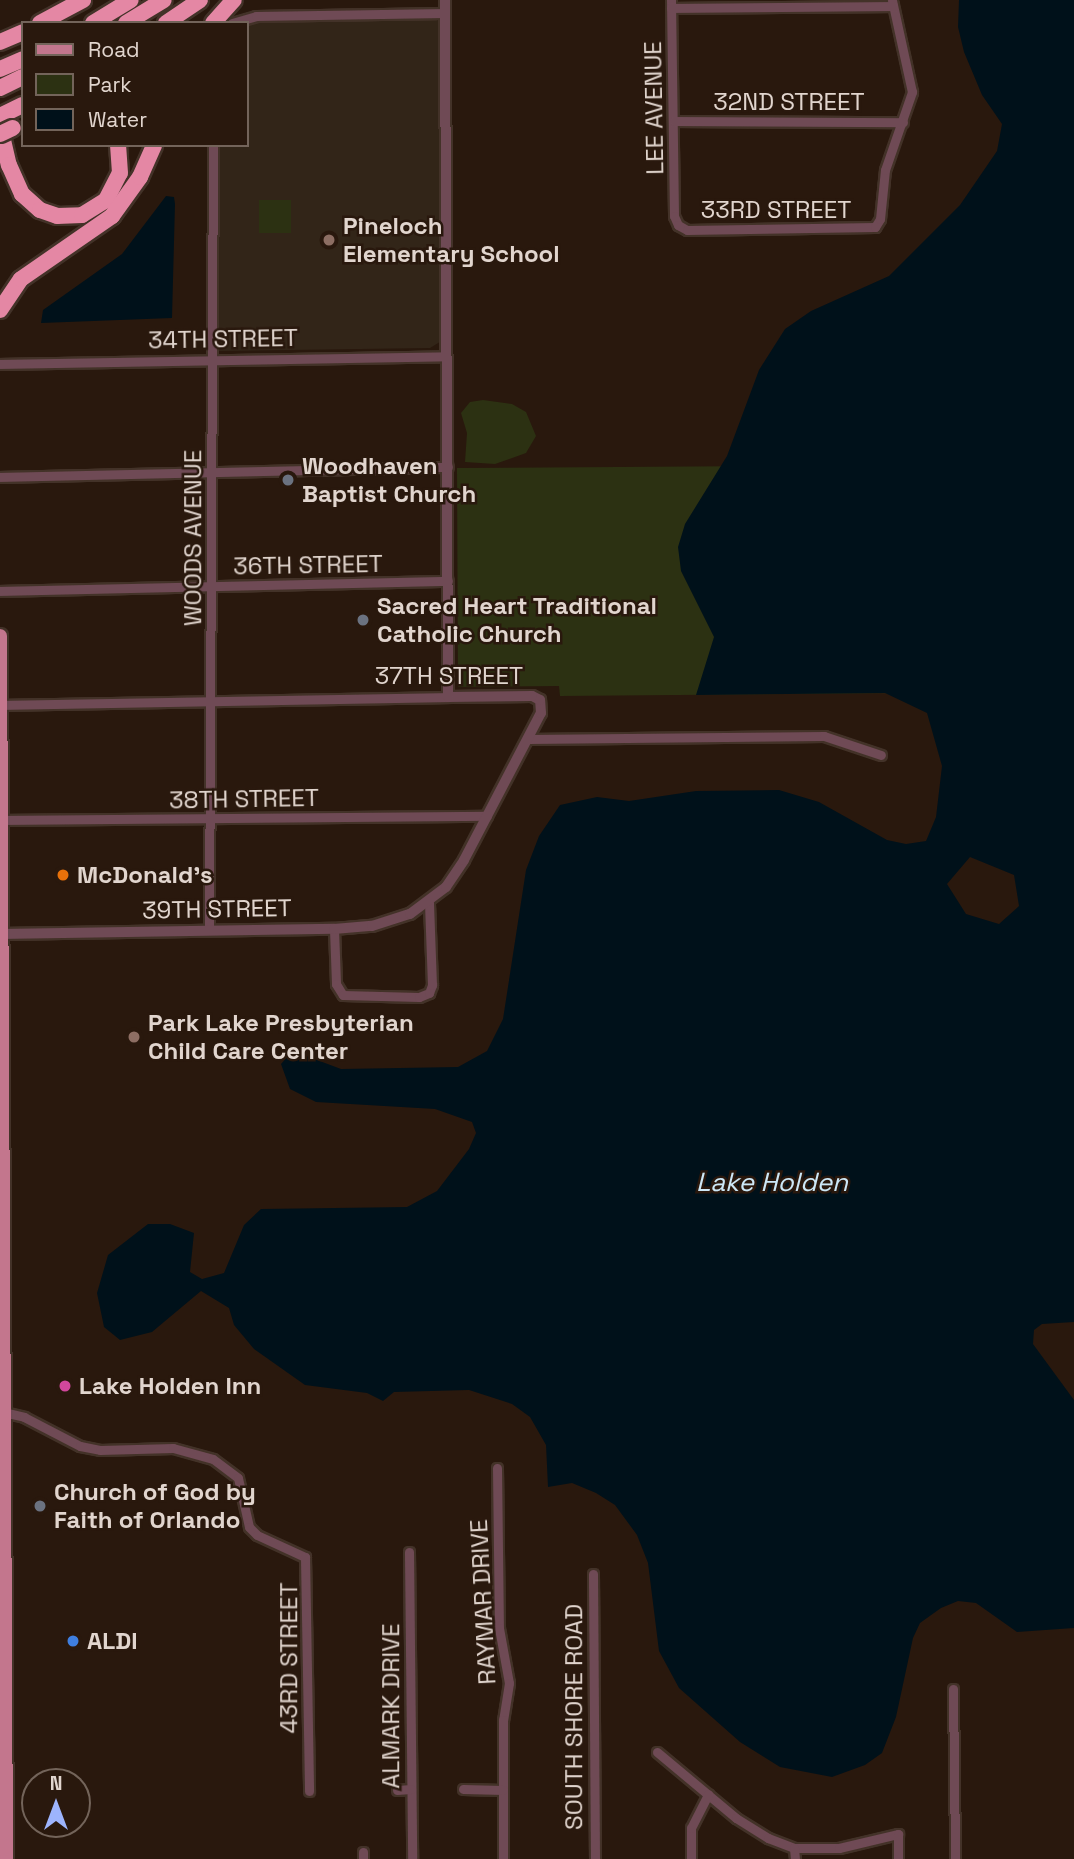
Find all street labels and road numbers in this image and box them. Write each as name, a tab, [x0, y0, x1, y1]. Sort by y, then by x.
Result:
street label: LEE AVENUE	[638, 41, 670, 175]
street label: 32ND STREET	[713, 88, 865, 116]
street label: 33RD STREET	[701, 196, 851, 224]
street label: 34TH STREET	[148, 323, 298, 355]
street label: WOODS AVENUE	[179, 450, 207, 626]
street label: 36TH STREET	[233, 549, 383, 581]
street label: 37TH STREET	[375, 662, 523, 690]
street label: 38TH STREET	[169, 783, 319, 815]
street label: 39TH STREET	[142, 893, 292, 925]
street label: RAYMAR DRIVE	[464, 1519, 502, 1685]
street label: 43RD STREET	[275, 1582, 303, 1734]
street label: SOUTH SHORE ROAD	[560, 1604, 588, 1830]
street label: ALMARK DRIVE	[377, 1623, 405, 1789]

